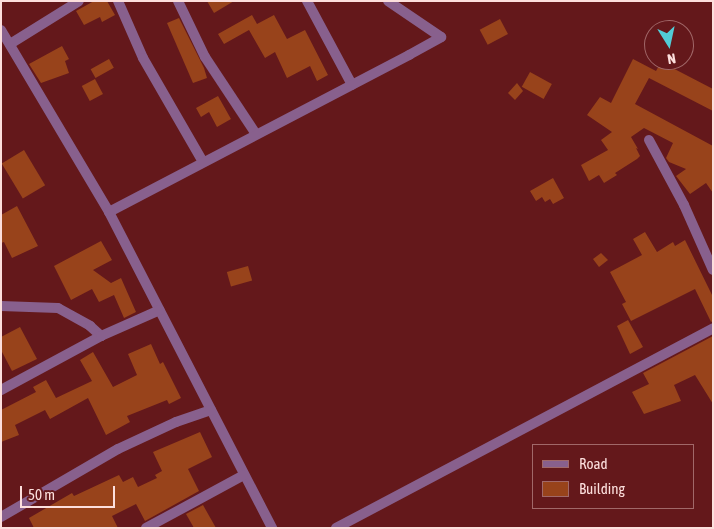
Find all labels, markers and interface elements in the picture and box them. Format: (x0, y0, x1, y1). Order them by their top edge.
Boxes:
north arrow (644, 20, 694, 70)
text: N (666, 50, 677, 67)
legend (532, 444, 694, 509)
text: Road (579, 455, 608, 472)
scale bar (22, 476, 118, 508)
text: Building (579, 480, 625, 497)
text: 50 m (28, 486, 55, 503)

